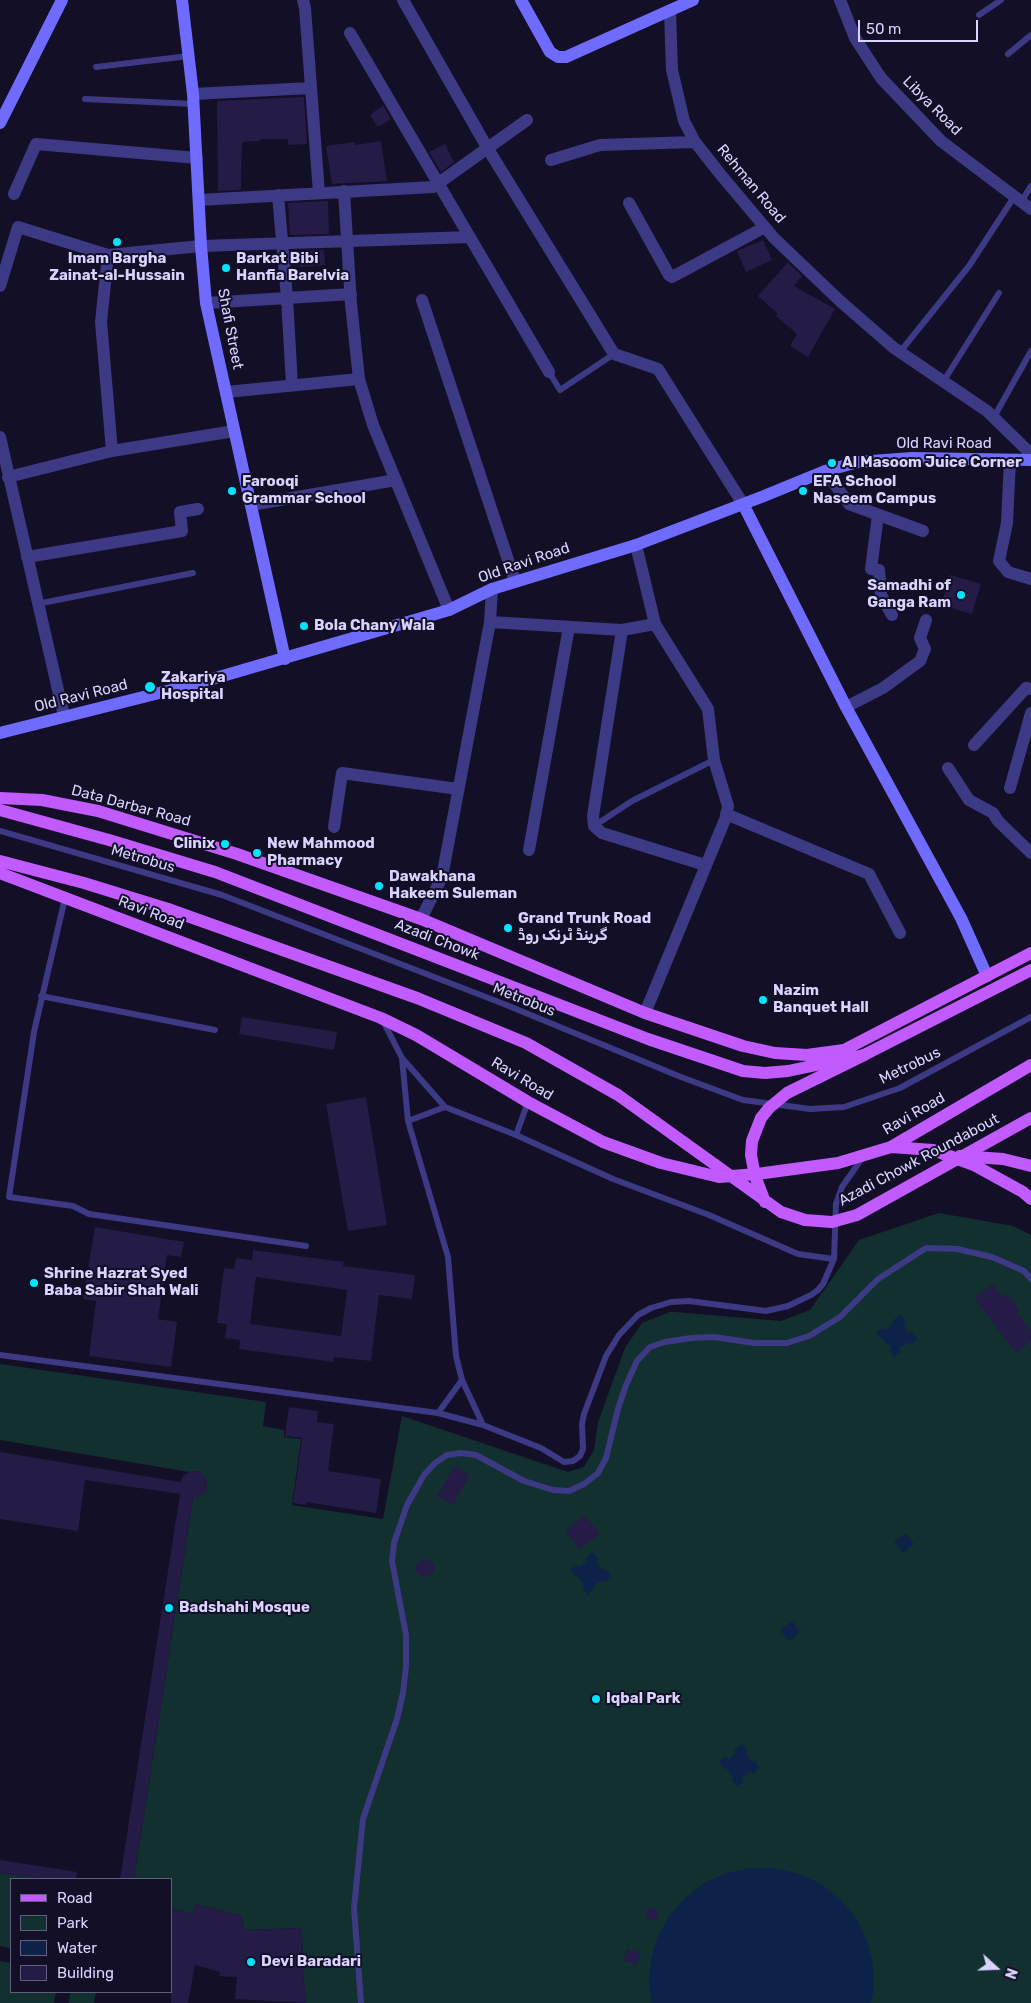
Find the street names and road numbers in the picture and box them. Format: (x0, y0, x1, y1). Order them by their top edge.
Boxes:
street label: Libya Road (899, 73, 965, 139)
street label: Rehman Road (713, 141, 789, 227)
street label: Shafi Street (213, 287, 247, 371)
street label: Old Ravi Road (896, 435, 992, 453)
street label: Old Ravi Road (476, 539, 572, 587)
street label: Old Ravi Road (32, 676, 130, 716)
street label: Data Darbar Road (69, 781, 193, 831)
street label: Metrobus (109, 841, 177, 877)
street label: Ravi Road (116, 892, 186, 934)
street label: Azadi Chowk (392, 916, 482, 964)
street label: Metrobus (490, 979, 558, 1021)
street label: Metrobus (876, 1043, 944, 1089)
street label: Ravi Road (488, 1053, 556, 1105)
street label: Ravi Road (880, 1089, 948, 1139)
street label: Azadi Chowk Roundabout (836, 1110, 1002, 1210)

